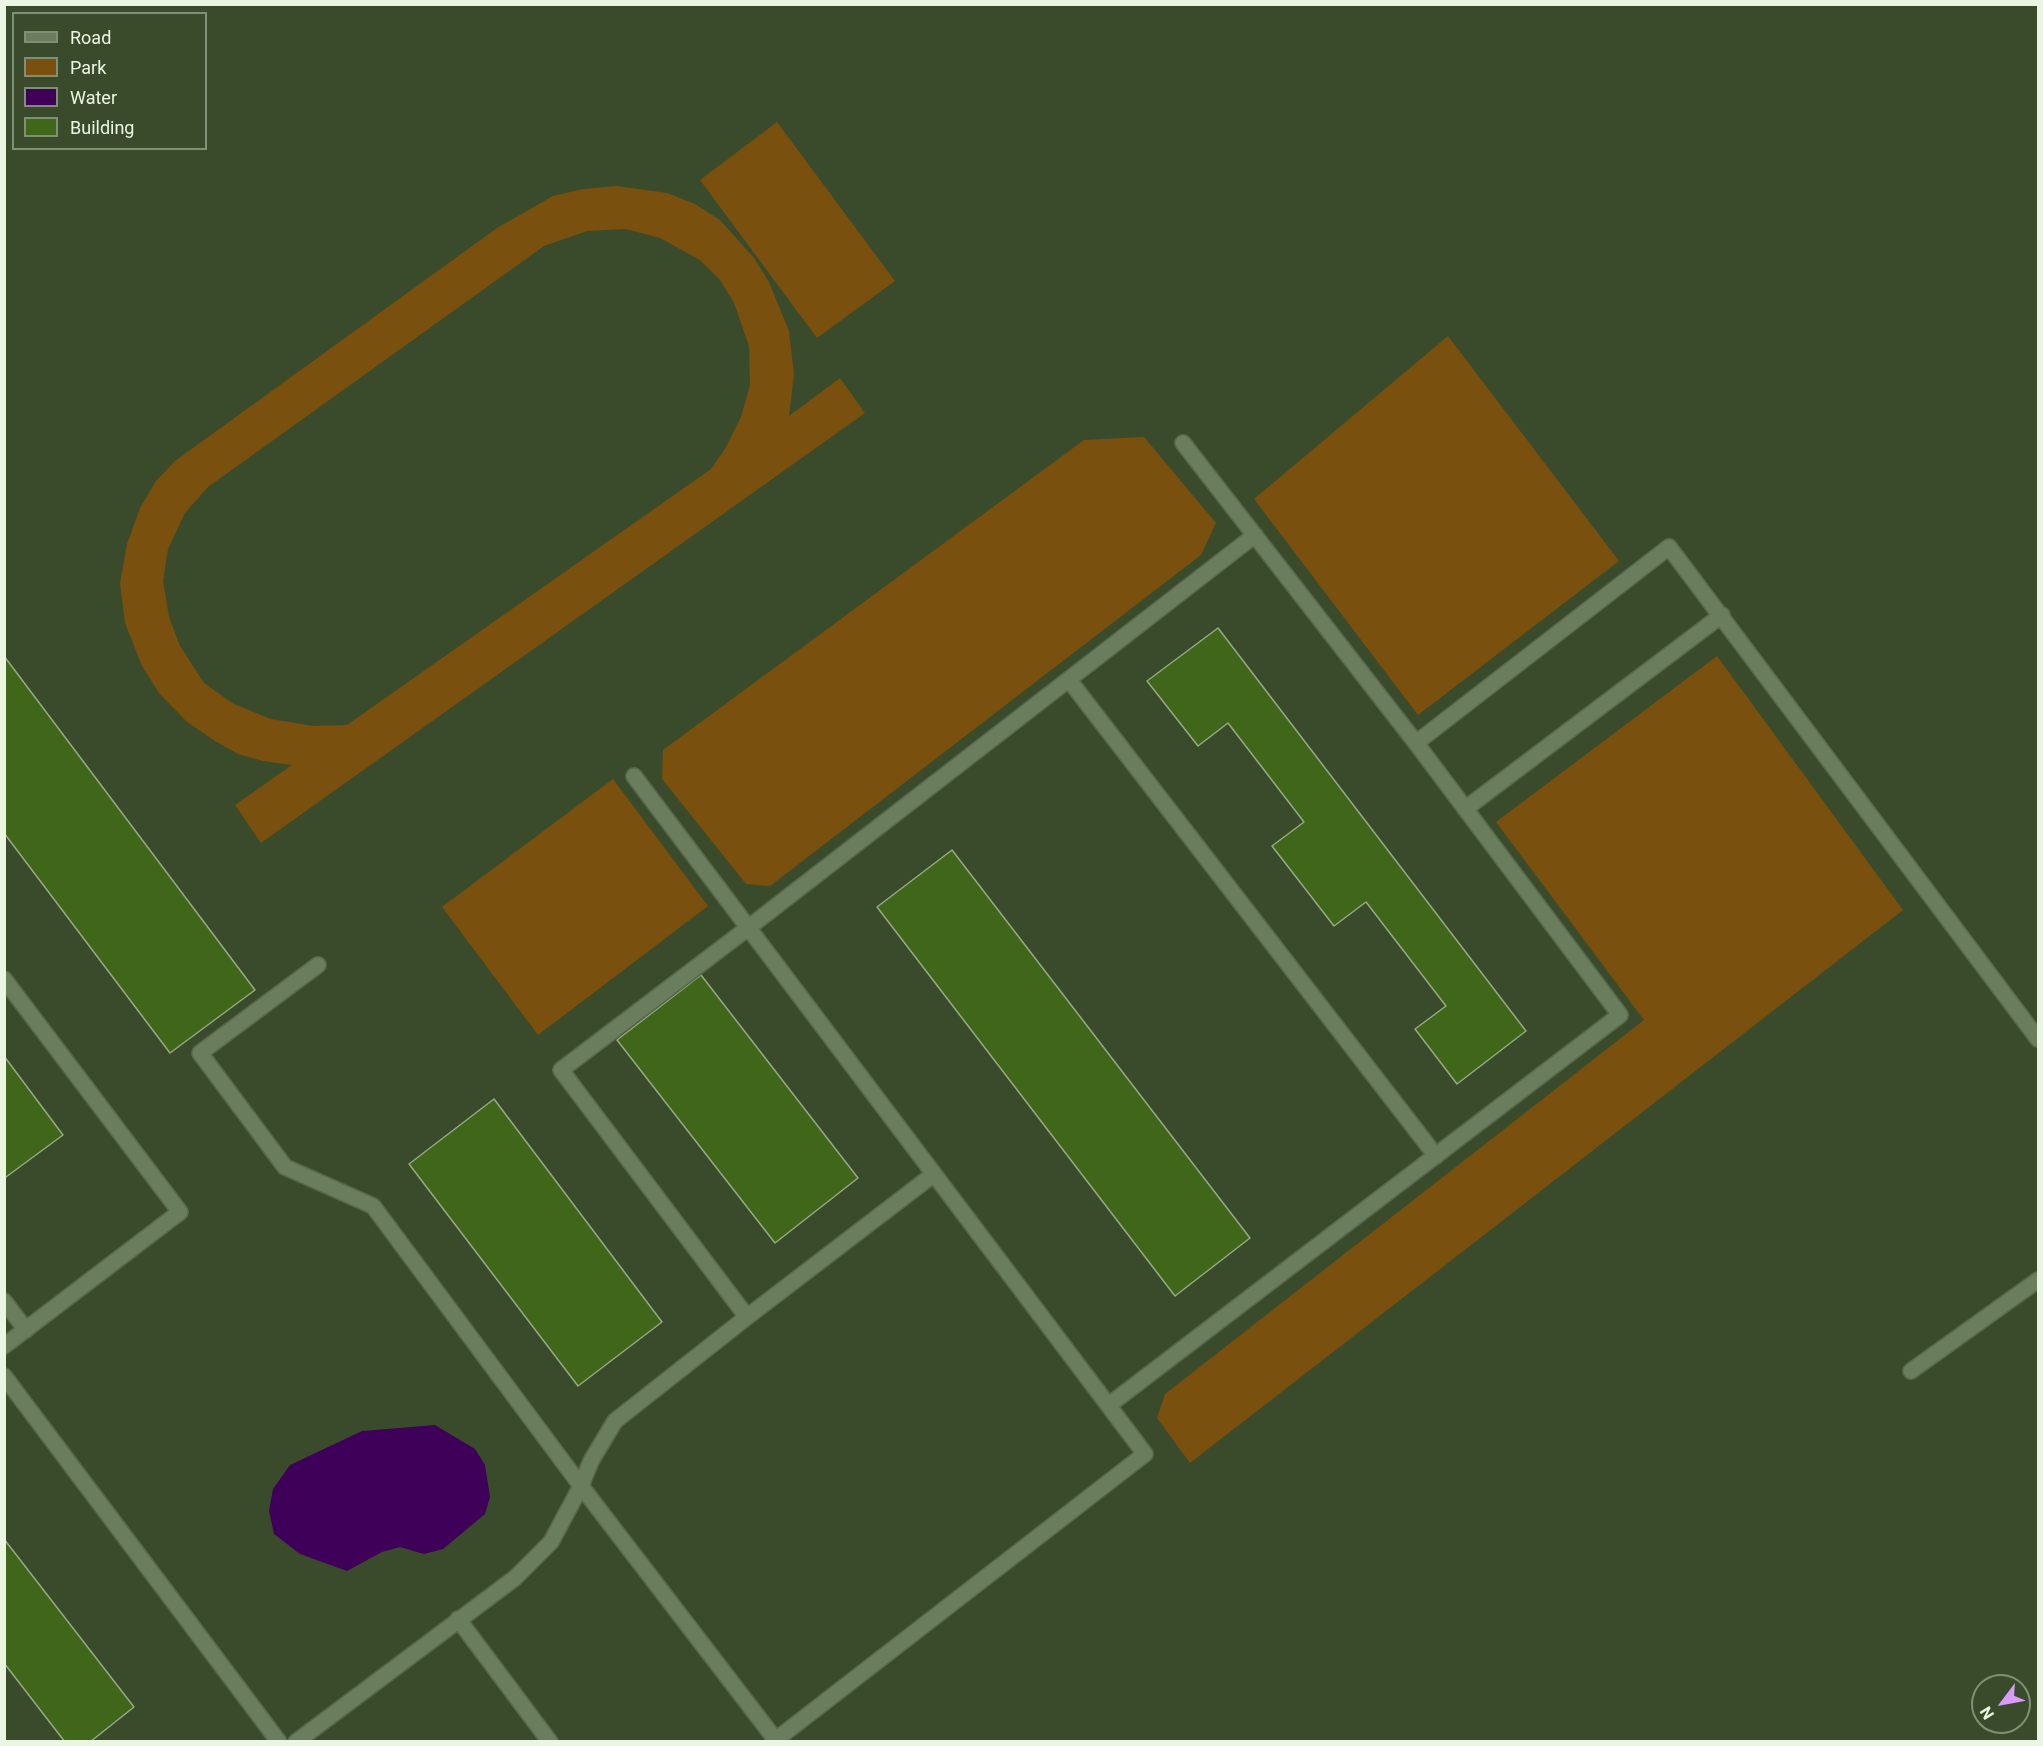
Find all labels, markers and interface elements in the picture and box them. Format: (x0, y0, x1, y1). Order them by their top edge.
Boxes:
legend (12, 12, 207, 150)
text: Road (70, 27, 111, 48)
text: Park (70, 57, 106, 78)
text: Water (70, 87, 117, 108)
text: Building (70, 117, 134, 138)
north arrow (1971, 1674, 2031, 1734)
text: N (1976, 1703, 1998, 1723)

